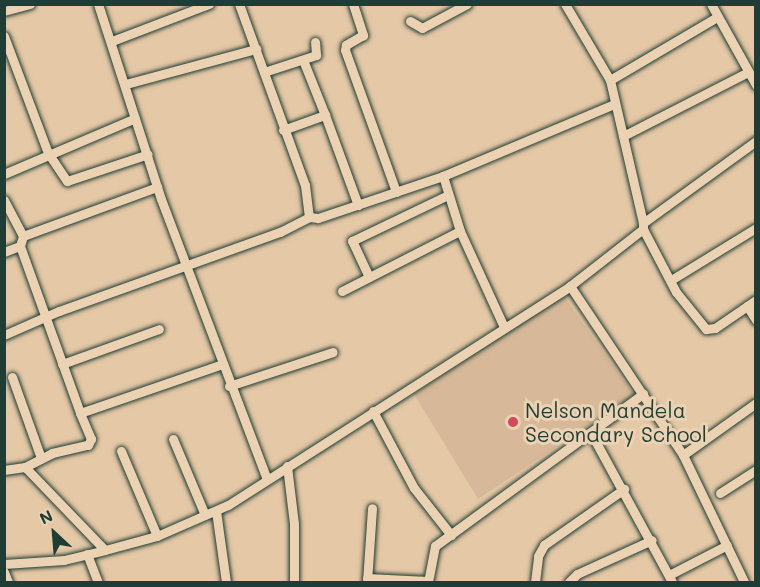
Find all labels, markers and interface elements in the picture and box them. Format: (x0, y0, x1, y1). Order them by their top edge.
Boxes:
place label: Nelson Mandela Secondary School (525, 397, 707, 447)
marker: Nelson Mandela Secondary School (506, 415, 520, 429)
north arrow (24, 503, 84, 563)
text: N (36, 504, 56, 528)

